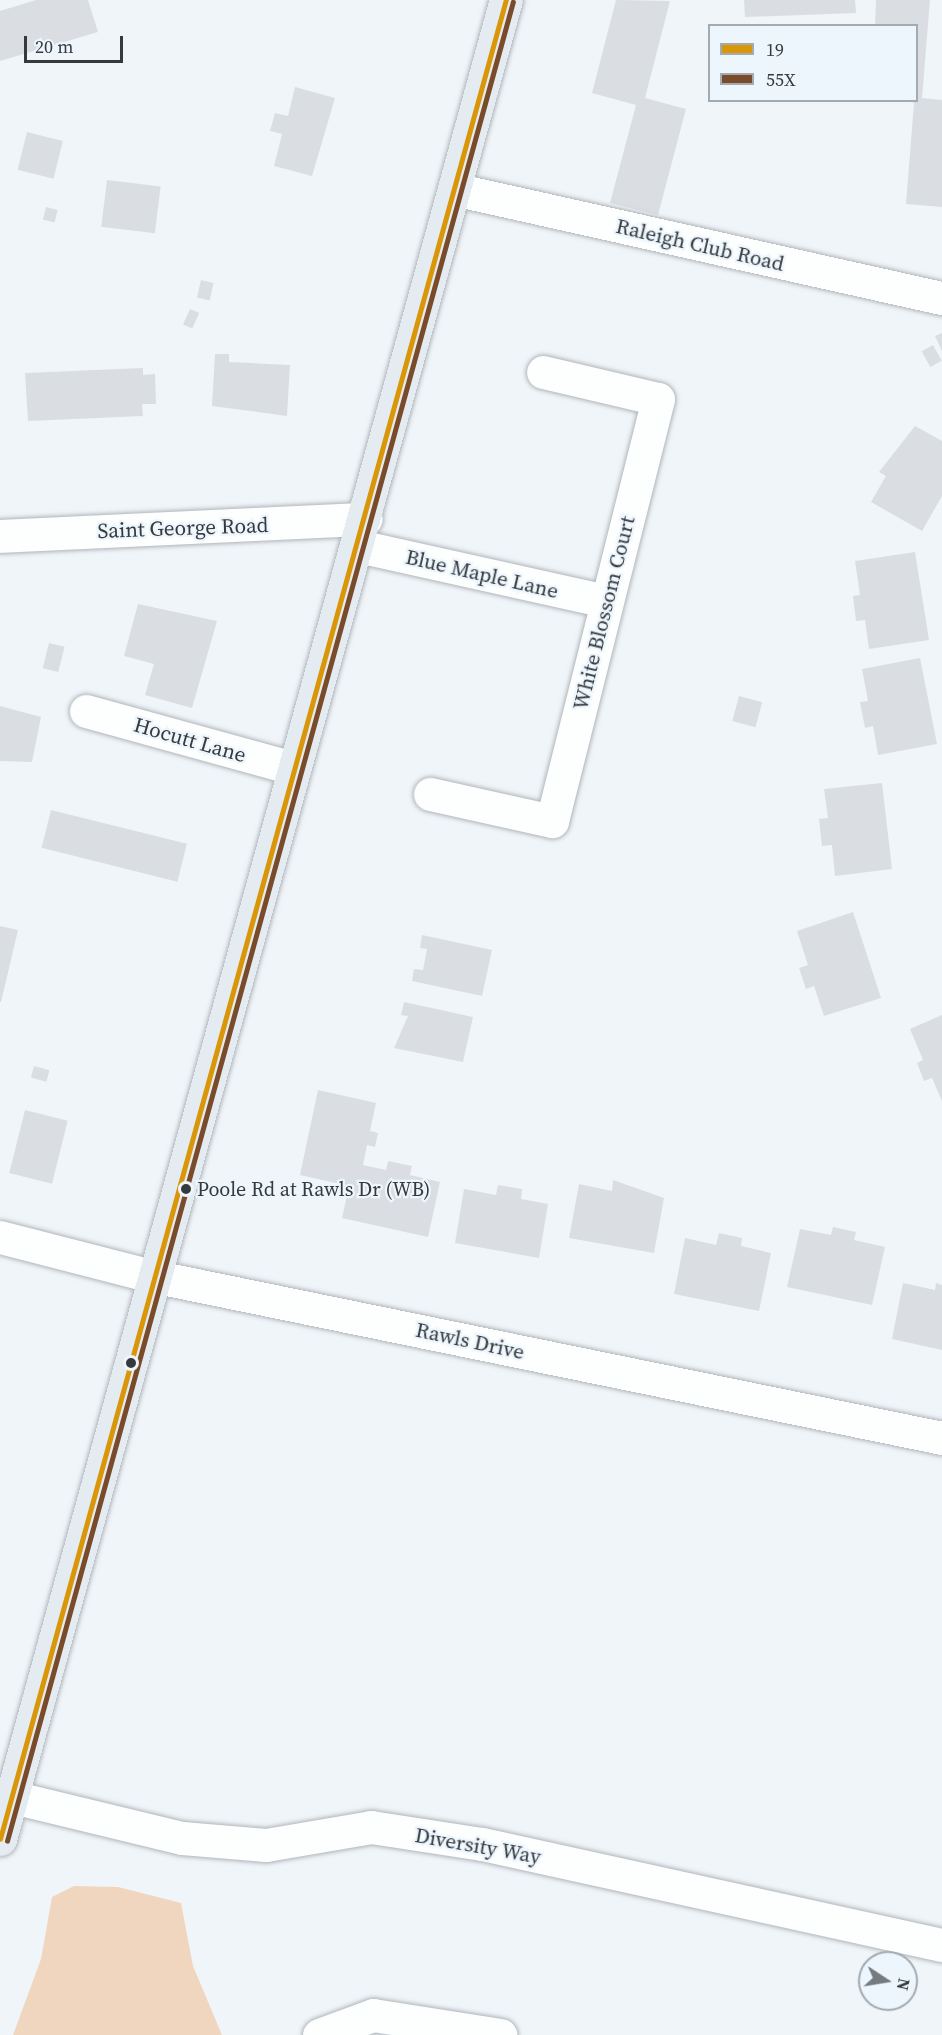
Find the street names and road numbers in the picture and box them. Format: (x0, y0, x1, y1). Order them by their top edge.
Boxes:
street label: Raleigh Club Road (613, 213, 787, 277)
street label: Saint George Road (97, 512, 269, 544)
street label: White Blossom Court (568, 514, 640, 712)
street label: Blue Maple Lane (403, 544, 561, 604)
street label: Hocutt Lane (131, 712, 249, 768)
street label: Rawls Drive (413, 1317, 527, 1365)
street label: Diversity Way (413, 1822, 543, 1870)

